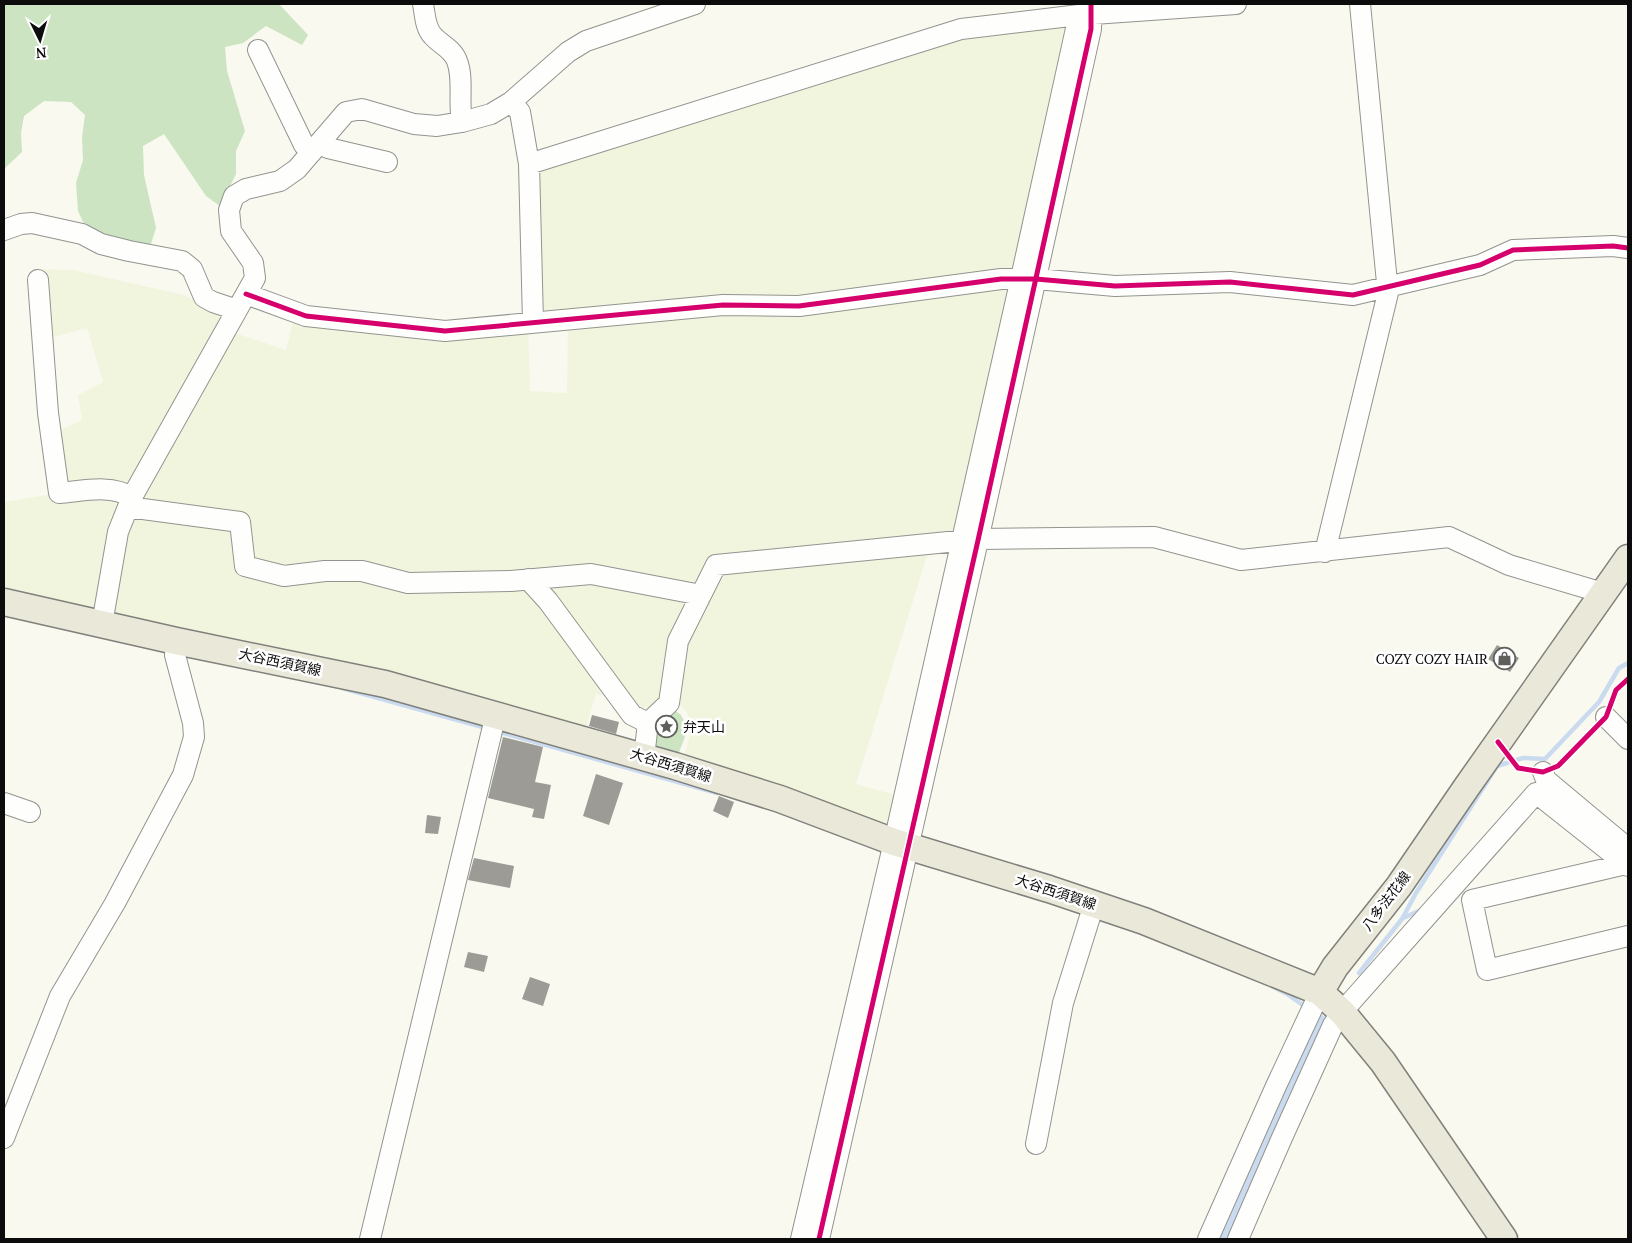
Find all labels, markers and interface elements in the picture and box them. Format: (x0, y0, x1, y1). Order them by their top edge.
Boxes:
north arrow (15, 15, 65, 65)
text: N (35, 44, 47, 63)
street label: 大谷西須賀線 (237, 643, 323, 680)
shop icon: COZY COZY HAIR (1492, 647, 1516, 671)
place label: COZY COZY HAIR (1376, 649, 1488, 668)
place icon: 弁天山 (655, 715, 679, 739)
place label: 弁天山 (683, 717, 725, 736)
street label: 大谷西須賀線 (628, 743, 714, 786)
street label: 八多法花線 (1357, 867, 1414, 934)
street label: 大谷西須賀線 (1013, 870, 1099, 914)

